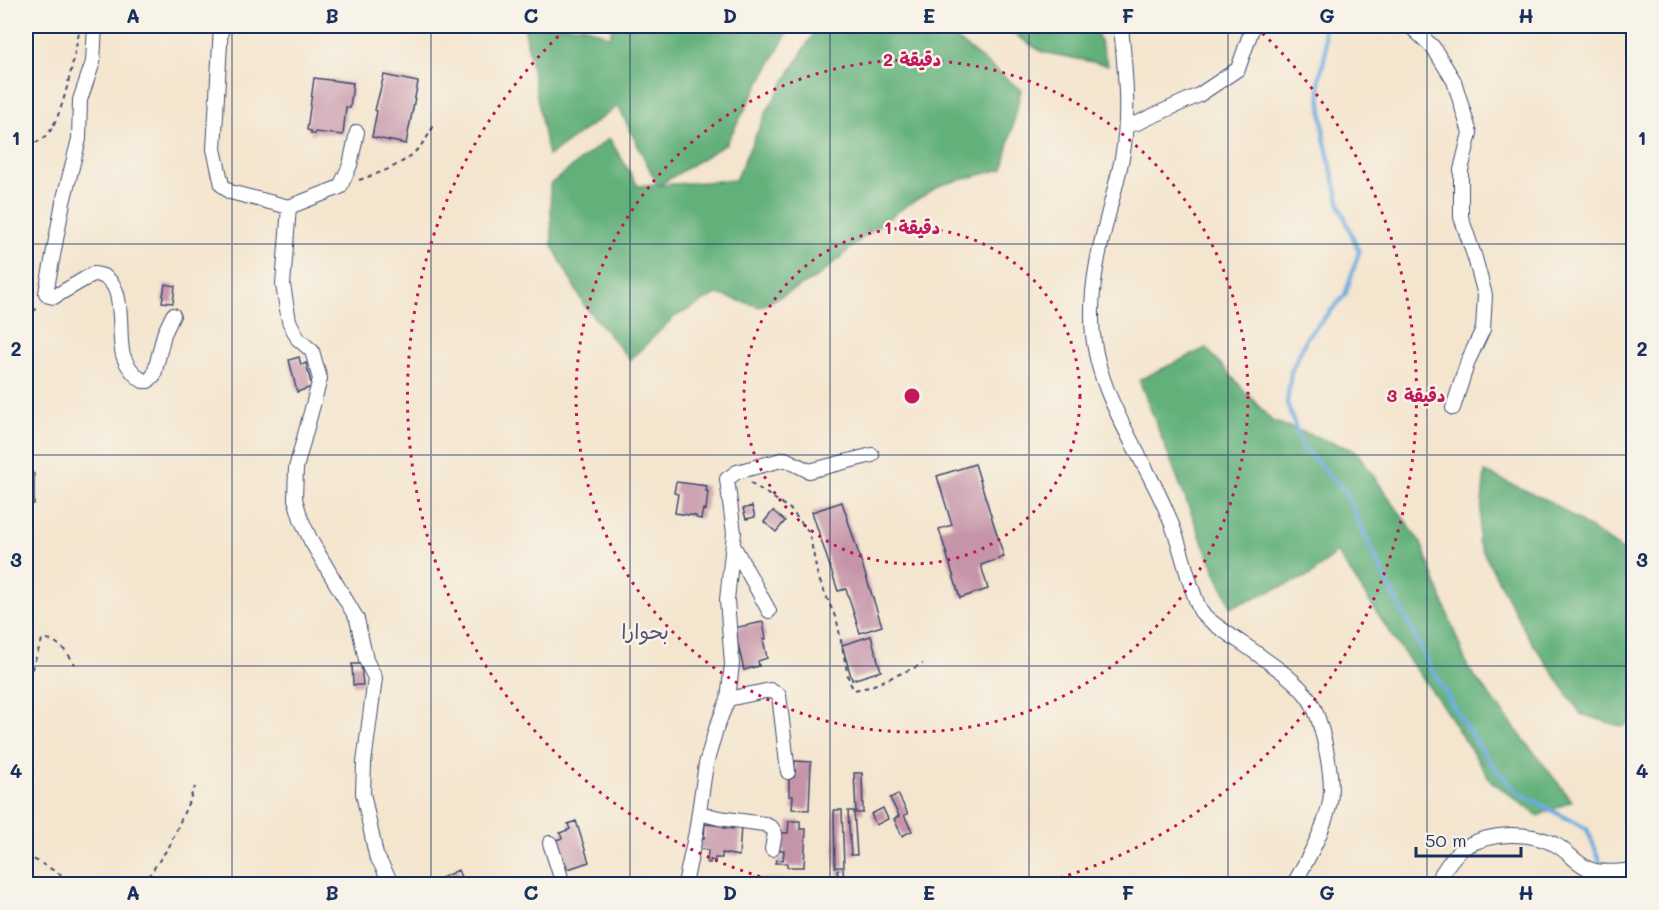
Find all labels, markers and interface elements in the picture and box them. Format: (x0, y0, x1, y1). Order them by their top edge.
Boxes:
text: A (126, 2, 140, 28)
text: B (325, 2, 339, 28)
text: C (524, 2, 539, 28)
text: D (723, 2, 737, 28)
text: E (923, 2, 935, 28)
text: F (1122, 2, 1135, 28)
text: G (1319, 2, 1335, 28)
text: H (1518, 2, 1534, 28)
text: 2 دقيقة (883, 47, 941, 71)
text: 1 (12, 124, 20, 150)
text: 1 (1638, 124, 1646, 150)
text: 1 دقيقة (884, 215, 940, 239)
text: 2 (10, 335, 22, 361)
text: 2 (1636, 335, 1648, 361)
text: 3 دقيقة (1387, 383, 1445, 407)
centre of rings (902, 386, 922, 406)
text: 3 (10, 546, 22, 572)
text: 3 (1636, 546, 1648, 572)
district label: بحوارا (621, 617, 669, 645)
text: 4 (10, 757, 23, 783)
text: 4 (1636, 757, 1649, 783)
scale bar (1416, 820, 1521, 858)
text: 50 m (1425, 828, 1467, 852)
text: A (126, 879, 140, 905)
text: B (325, 879, 339, 905)
text: C (524, 879, 539, 905)
text: D (723, 879, 737, 905)
text: E (923, 879, 935, 905)
text: F (1122, 879, 1135, 905)
text: G (1319, 879, 1335, 905)
text: H (1518, 879, 1534, 905)

